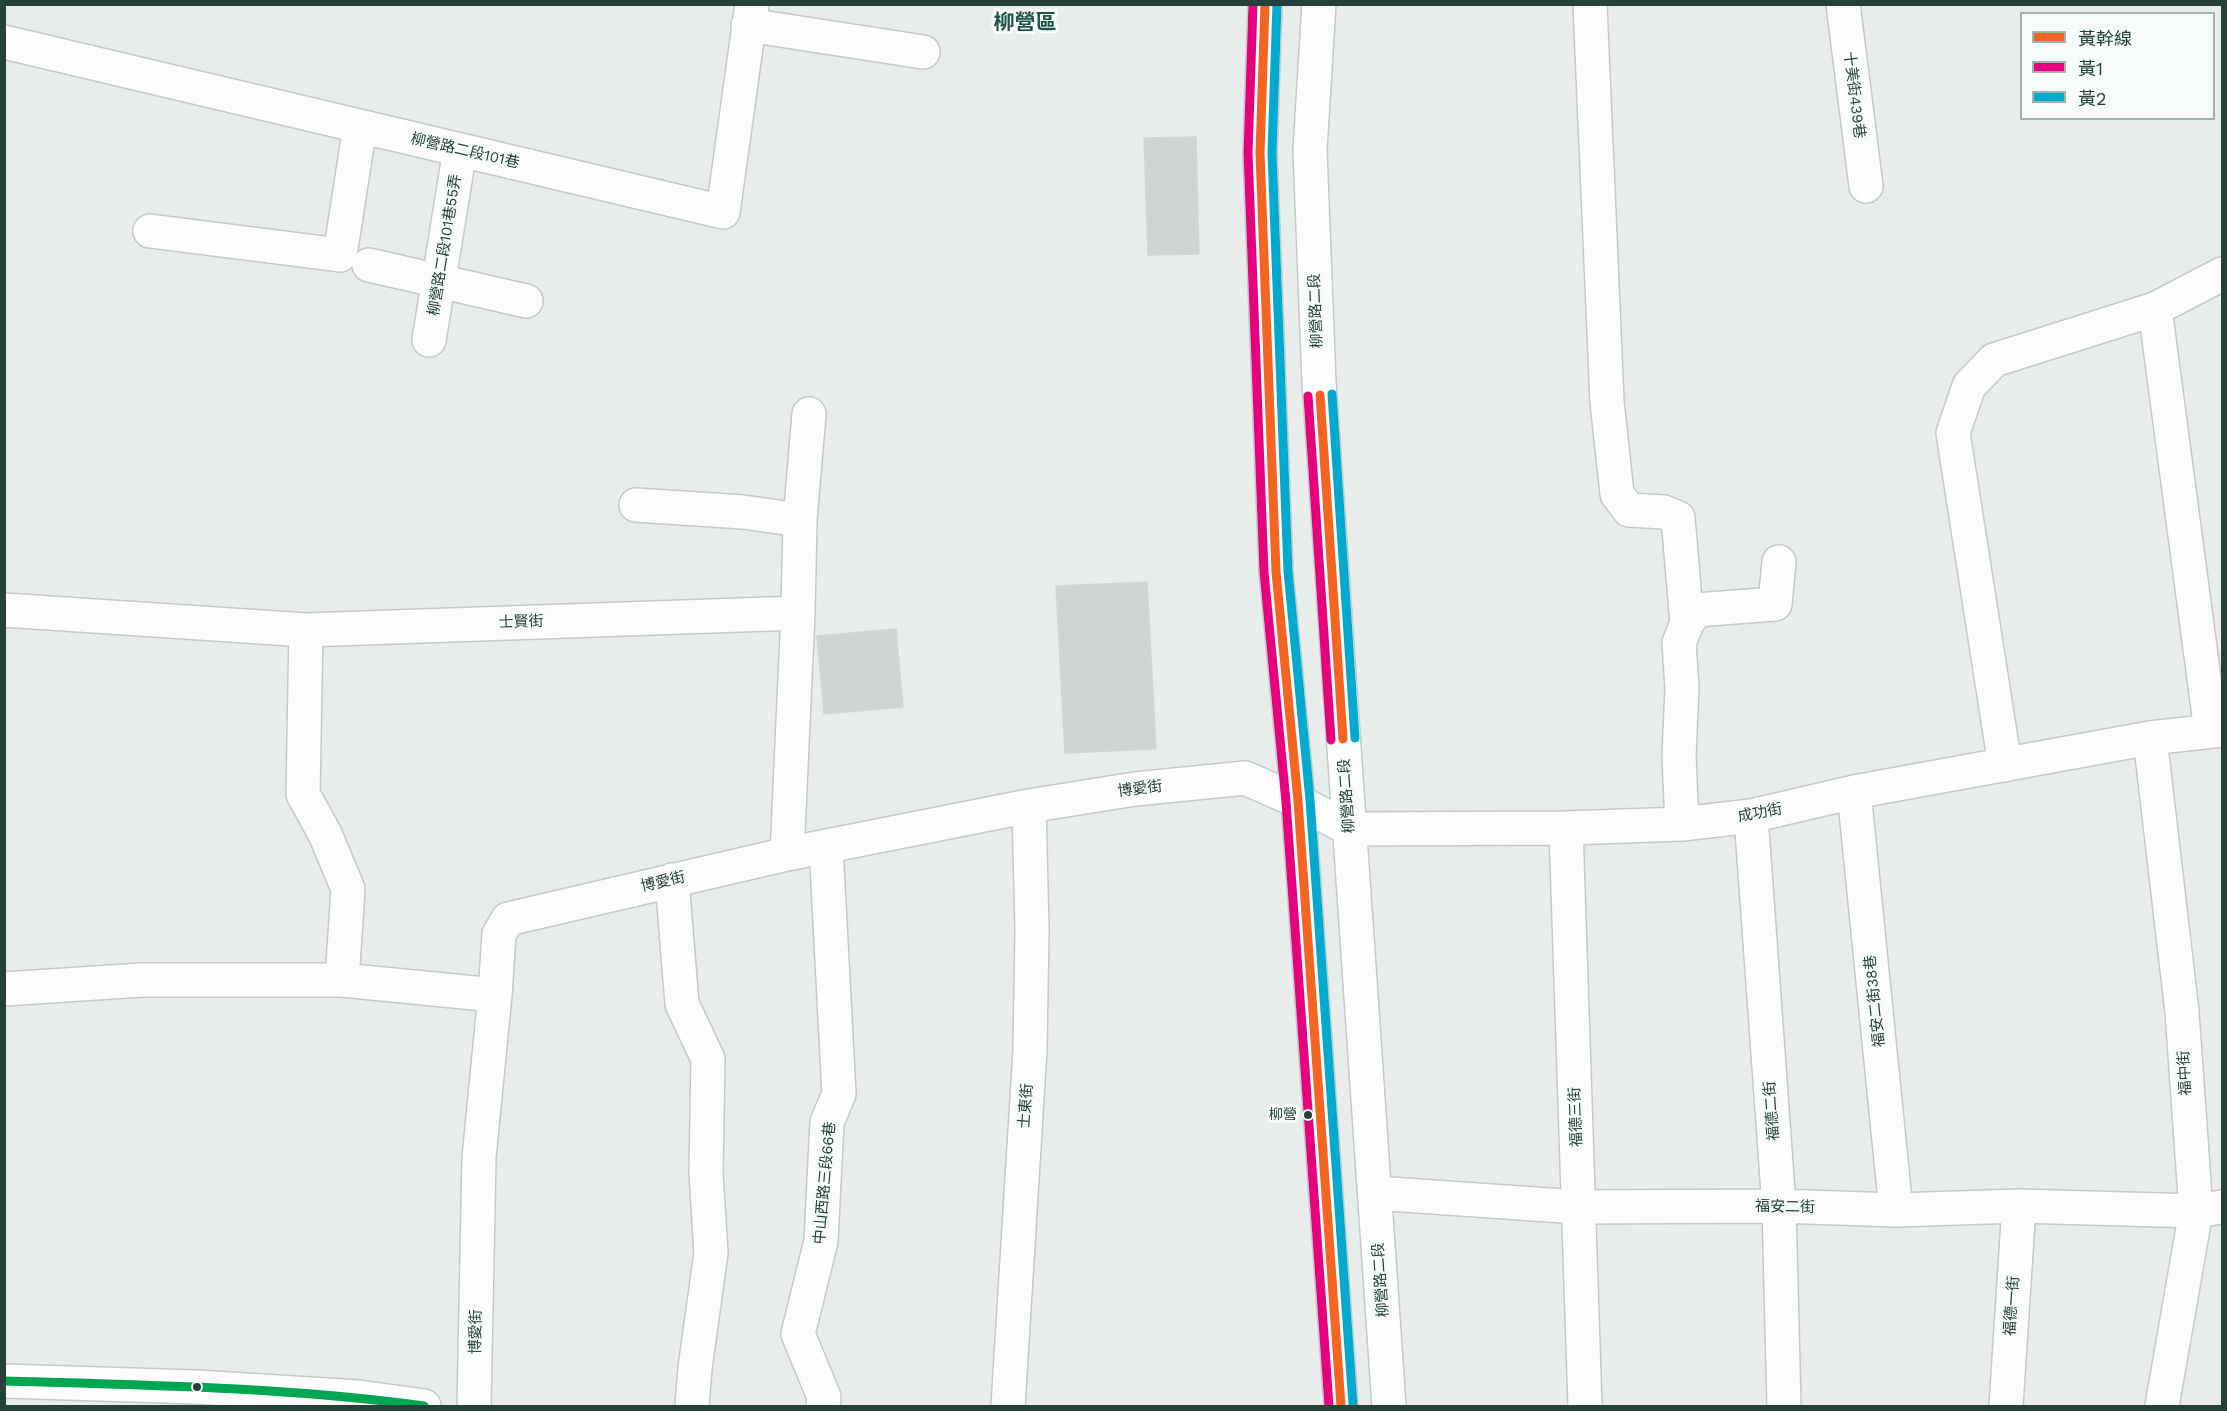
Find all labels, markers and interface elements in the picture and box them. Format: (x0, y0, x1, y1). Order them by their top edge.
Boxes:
district label: 柳營區 (994, 10, 1056, 36)
legend (2020, 12, 2215, 120)
text: 黃幹線 (2078, 28, 2132, 49)
street label: 十美街439巷 (1840, 51, 1868, 139)
text: 黃1 (2078, 58, 2103, 79)
text: 黃2 (2078, 88, 2107, 109)
street label: 柳營路二段101巷 (409, 130, 521, 172)
street label: 柳營路二段101巷55弄 (425, 173, 465, 317)
street label: 柳營路二段 (1306, 273, 1326, 349)
street label: 士賢街 (498, 612, 544, 632)
street label: 柳營路二段 (1335, 758, 1359, 834)
street label: 博愛街 (1117, 777, 1163, 801)
street label: 成功街 (1736, 800, 1784, 826)
street label: 博愛街 (639, 868, 687, 896)
street label: 福安二街38巷 (1861, 954, 1889, 1048)
street label: 福中街 (2175, 1050, 2195, 1096)
street label: 福德二街 (1761, 1080, 1783, 1142)
street label: 士東街 (1015, 1083, 1037, 1129)
street label: 福德三街 (1566, 1087, 1586, 1147)
place label: 柳營 (1269, 1107, 1297, 1123)
marker: 柳營 (1302, 1109, 1314, 1121)
street label: 中山西路三段66巷 (811, 1121, 839, 1245)
street label: 福安二街 (1755, 1197, 1815, 1217)
street label: 柳營路二段 (1369, 1242, 1393, 1318)
street label: 福德一街 (2001, 1275, 2023, 1337)
street label: 博愛街 (467, 1309, 485, 1355)
unlabelled marker (191, 1381, 203, 1393)

